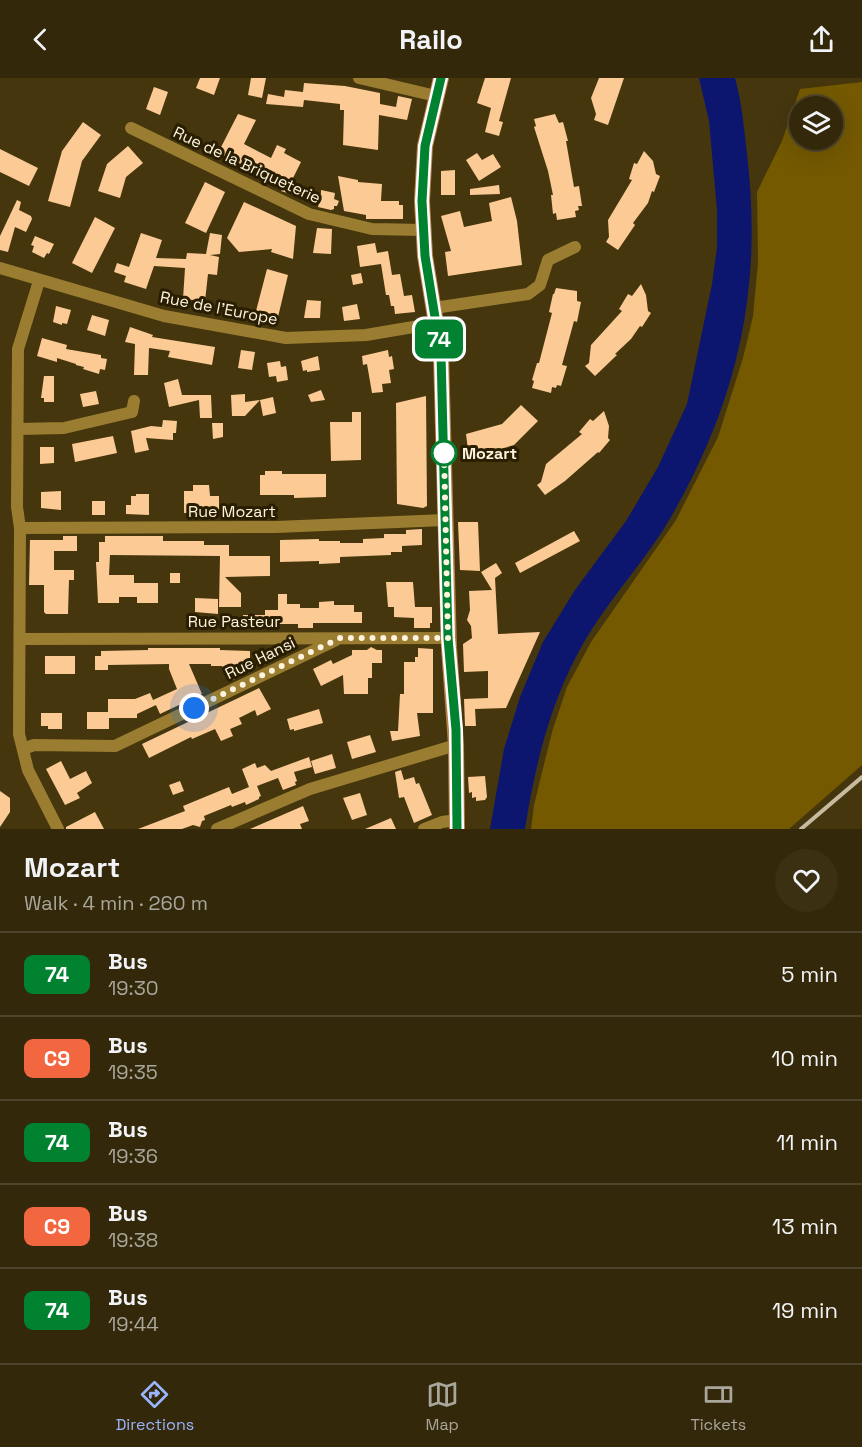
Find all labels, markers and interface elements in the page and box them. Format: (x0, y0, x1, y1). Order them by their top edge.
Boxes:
text: Railo (399, 22, 463, 57)
icon: back (24, 23, 57, 56)
icon: share (805, 23, 838, 56)
map controls (789, 96, 843, 150)
button: layers (789, 96, 843, 150)
street label: Rue de la Briqueterie (170, 122, 324, 208)
street label: Rue de l'Europe (158, 286, 280, 330)
line badge: 74 (412, 320, 466, 358)
text: 74 (427, 326, 451, 353)
marker: Mozart (431, 440, 457, 466)
place label: Mozart (462, 443, 517, 464)
street label: Rue Mozart (188, 501, 276, 522)
street label: Rue Pasteur (188, 611, 280, 632)
street label: Rue Hansi (222, 632, 298, 684)
your location (179, 693, 209, 723)
text: Mozart (24, 849, 120, 885)
button: heart (775, 849, 838, 912)
text: Walk · 4 min · 260 m (24, 890, 208, 916)
text: Bus (108, 947, 148, 975)
text: 5 min (781, 960, 838, 988)
text: 74 (45, 961, 69, 988)
text: 19:30 (108, 975, 159, 1001)
text: Bus (108, 1031, 148, 1059)
text: 10 min (771, 1044, 838, 1072)
text: C9 (44, 1045, 70, 1072)
text: 19:35 (108, 1059, 158, 1085)
text: Bus (108, 1115, 148, 1143)
text: 11 min (776, 1128, 838, 1156)
text: 74 (45, 1129, 69, 1156)
text: 19:36 (108, 1143, 158, 1169)
text: Bus (108, 1199, 148, 1227)
text: 13 min (772, 1212, 838, 1240)
text: C9 (44, 1213, 70, 1240)
text: 19:38 (108, 1227, 158, 1253)
text: Bus (108, 1283, 148, 1311)
text: 19 min (772, 1296, 838, 1324)
text: 74 (45, 1297, 69, 1324)
text: 19:44 (108, 1311, 159, 1337)
tab: Directions (116, 1378, 194, 1435)
tab: Map (426, 1378, 459, 1435)
tab: Tickets (690, 1378, 746, 1435)

